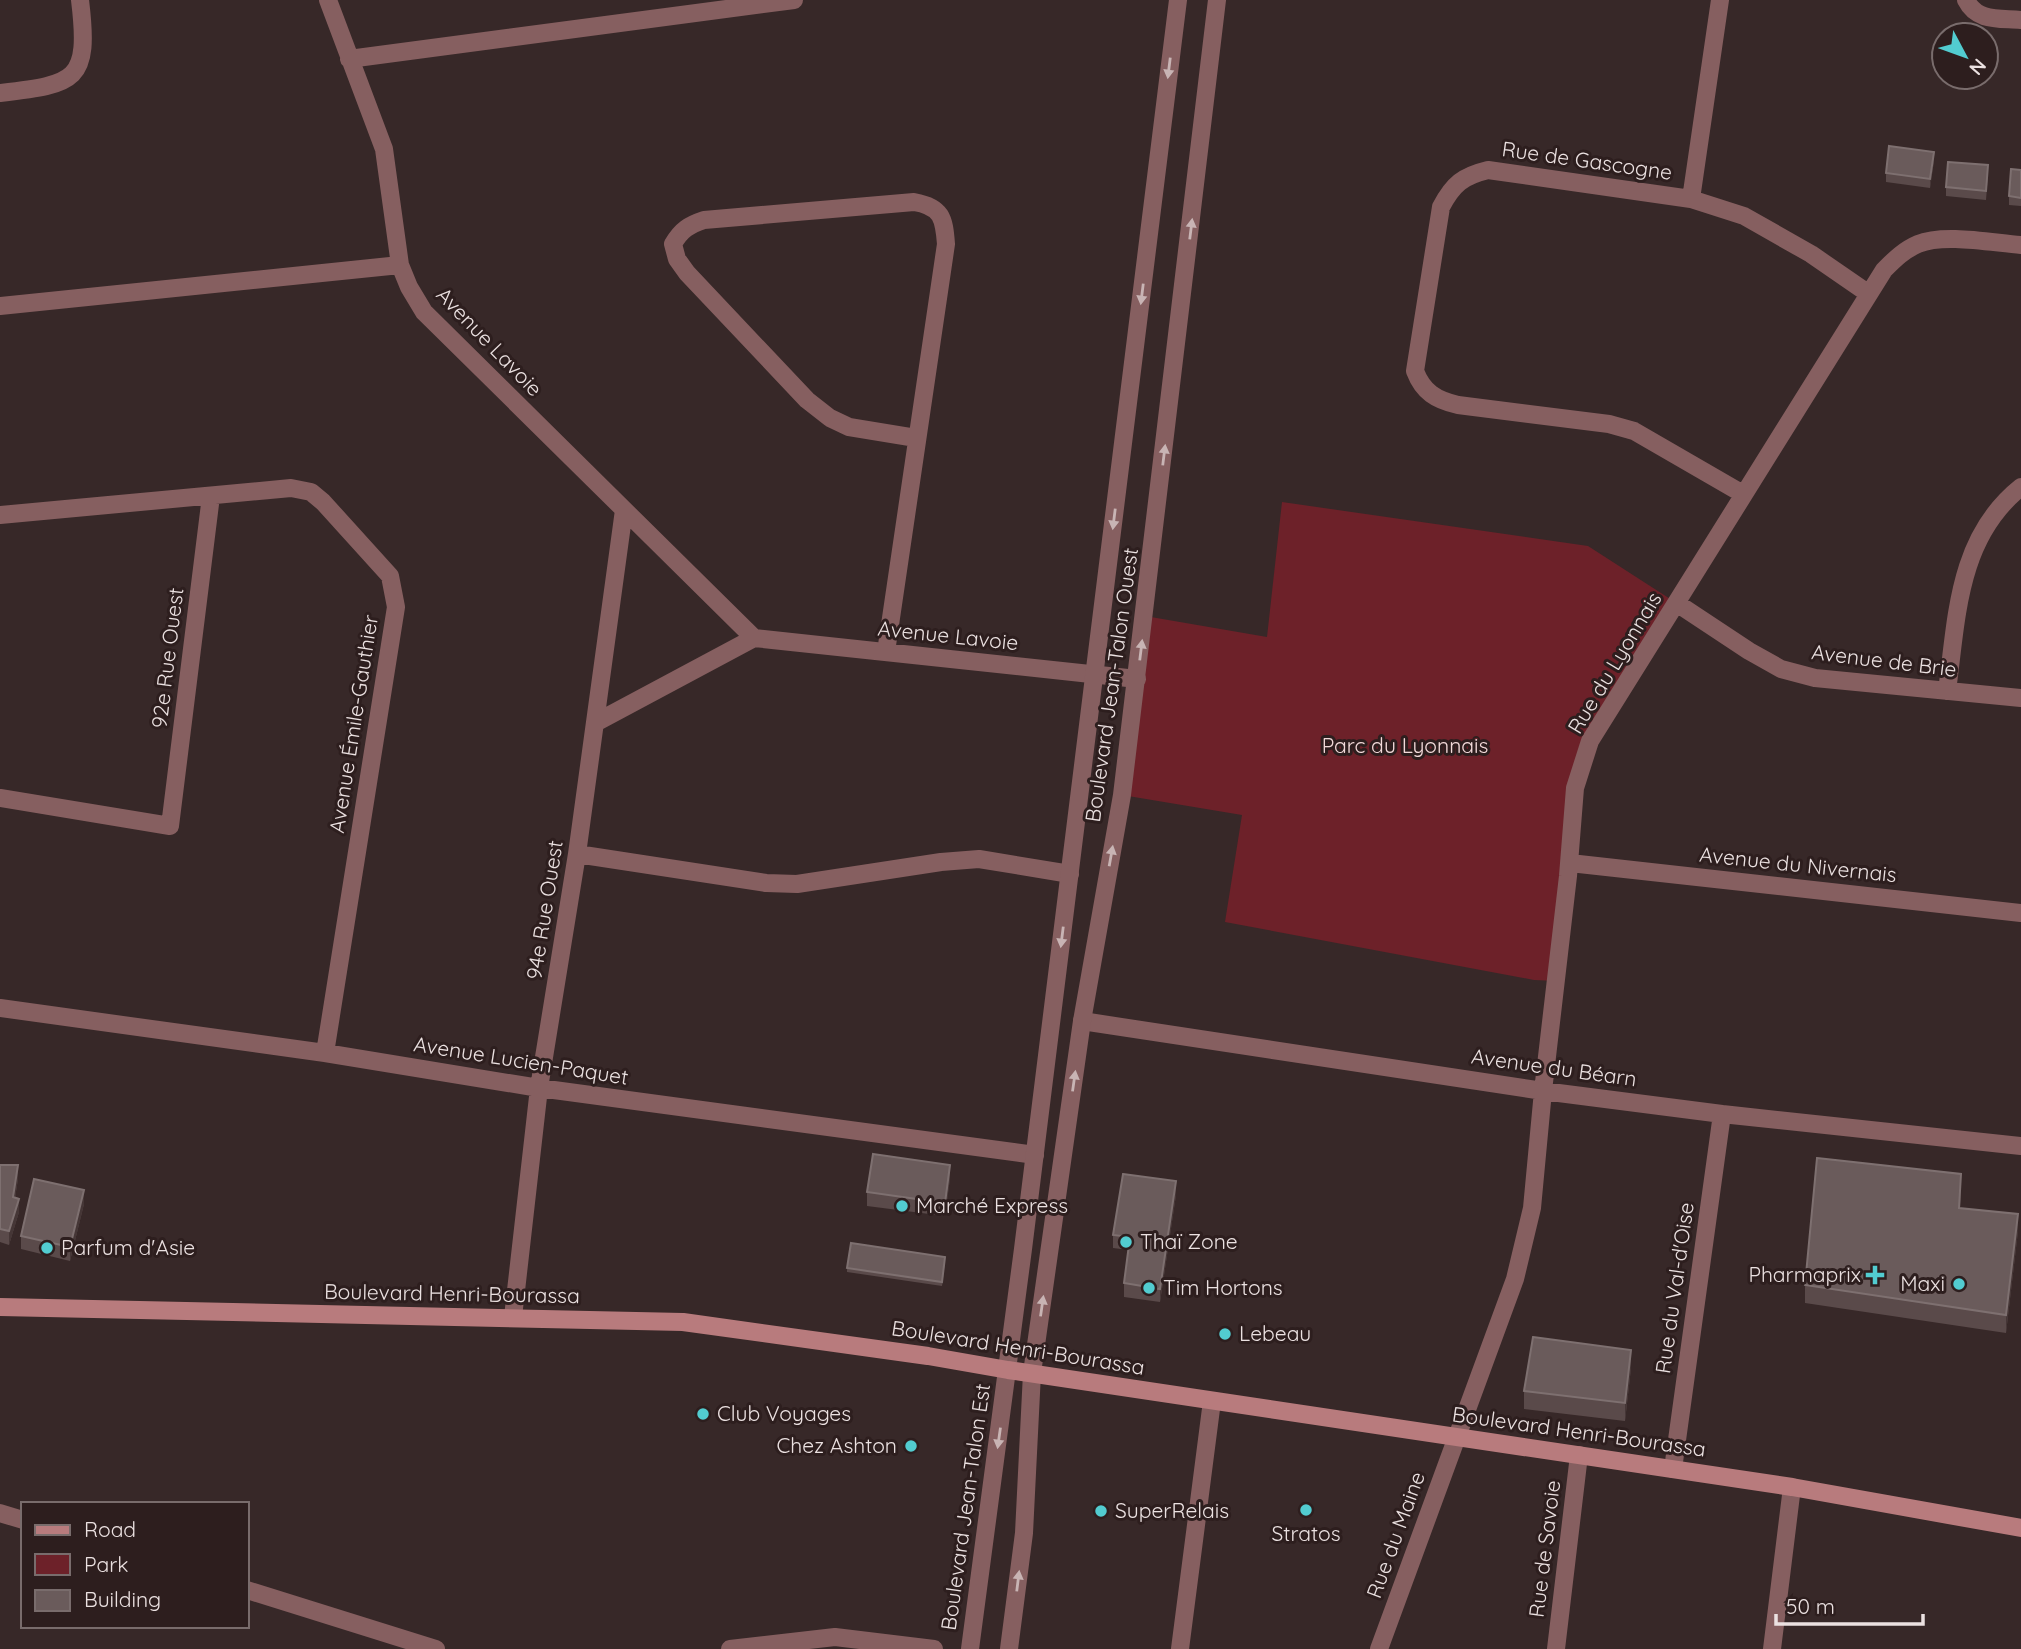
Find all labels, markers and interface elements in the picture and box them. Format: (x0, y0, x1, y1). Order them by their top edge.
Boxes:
north arrow (1930, 21, 2000, 91)
text: N (1964, 54, 1991, 80)
one-way arrow (1164, 57, 1175, 79)
street label: Rue de Gascogne (1500, 135, 1674, 185)
one-way arrow (1185, 218, 1196, 240)
street label: Avenue Lavoie (431, 281, 548, 401)
one-way arrow (1136, 283, 1147, 305)
one-way arrow (1159, 444, 1170, 466)
one-way arrow (1108, 508, 1119, 530)
street label: Boulevard Jean-Talon Ouest (1079, 546, 1143, 824)
street label: 92e Rue Ouest (145, 586, 189, 730)
street label: Rue du Lyonnais (1562, 587, 1667, 738)
street label: Avenue Émile-Gauthier (323, 613, 383, 835)
street label: Avenue Lavoie (877, 615, 1020, 655)
street label: Avenue de Brie (1810, 638, 1958, 682)
one-way arrow (1135, 639, 1146, 661)
park label: Parc du Lyonnais (1322, 732, 1488, 758)
street label: 94e Rue Ouest (520, 838, 568, 981)
street label: Avenue du Nivernais (1698, 841, 1898, 887)
one-way arrow (1106, 845, 1117, 867)
one-way arrow (1057, 926, 1068, 948)
street label: Avenue Lucien-Paquet (412, 1030, 630, 1090)
street label: Avenue du Béarn (1470, 1043, 1639, 1091)
one-way arrow (1068, 1069, 1079, 1091)
place label: Marché Express (916, 1192, 1068, 1218)
marker: Marché Express (894, 1198, 910, 1214)
street label: Rue du Val-d'Oise (1649, 1201, 1699, 1375)
place label: Thaï Zone (1140, 1228, 1238, 1254)
place label: Parfum d'Asie (61, 1234, 195, 1260)
marker: Thaï Zone (1118, 1234, 1134, 1250)
marker: Parfum d'Asie (39, 1240, 55, 1256)
place label: Pharmaprix (1748, 1261, 1861, 1287)
marker: Pharmaprix (1867, 1267, 1883, 1283)
place label: Maxi (1900, 1270, 1945, 1296)
place label: Tim Hortons (1163, 1274, 1283, 1300)
marker: Maxi (1951, 1276, 1967, 1292)
street label: Boulevard Henri-Bourassa (324, 1278, 580, 1308)
marker: Tim Hortons (1141, 1280, 1157, 1296)
one-way arrow (1037, 1295, 1048, 1317)
street label: Boulevard Henri-Bourassa (890, 1314, 1147, 1380)
place label: Lebeau (1239, 1320, 1311, 1346)
marker: Lebeau (1217, 1326, 1233, 1342)
street label: Boulevard Jean-Talon Est (935, 1382, 995, 1632)
place label: Club Voyages (717, 1400, 851, 1426)
street label: Boulevard Henri-Bourassa (1451, 1400, 1708, 1462)
marker: Club Voyages (695, 1406, 711, 1422)
one-way arrow (993, 1427, 1004, 1449)
place label: Chez Ashton (777, 1432, 897, 1458)
marker: Chez Ashton (903, 1438, 919, 1454)
street label: Rue du Maine (1360, 1468, 1430, 1601)
street label: Rue de Savoie (1523, 1479, 1565, 1619)
place label: SuperRelais (1115, 1497, 1229, 1523)
legend (21, 1502, 248, 1628)
marker: Stratos (1298, 1502, 1314, 1518)
marker: SuperRelais (1093, 1503, 1109, 1519)
text: Road (84, 1516, 136, 1542)
place label: Stratos (1271, 1520, 1341, 1546)
text: Park (84, 1551, 128, 1577)
one-way arrow (1012, 1570, 1023, 1592)
scale bar (1776, 1582, 1923, 1626)
text: Building (84, 1586, 161, 1612)
text: 50 m (1786, 1593, 1835, 1619)

